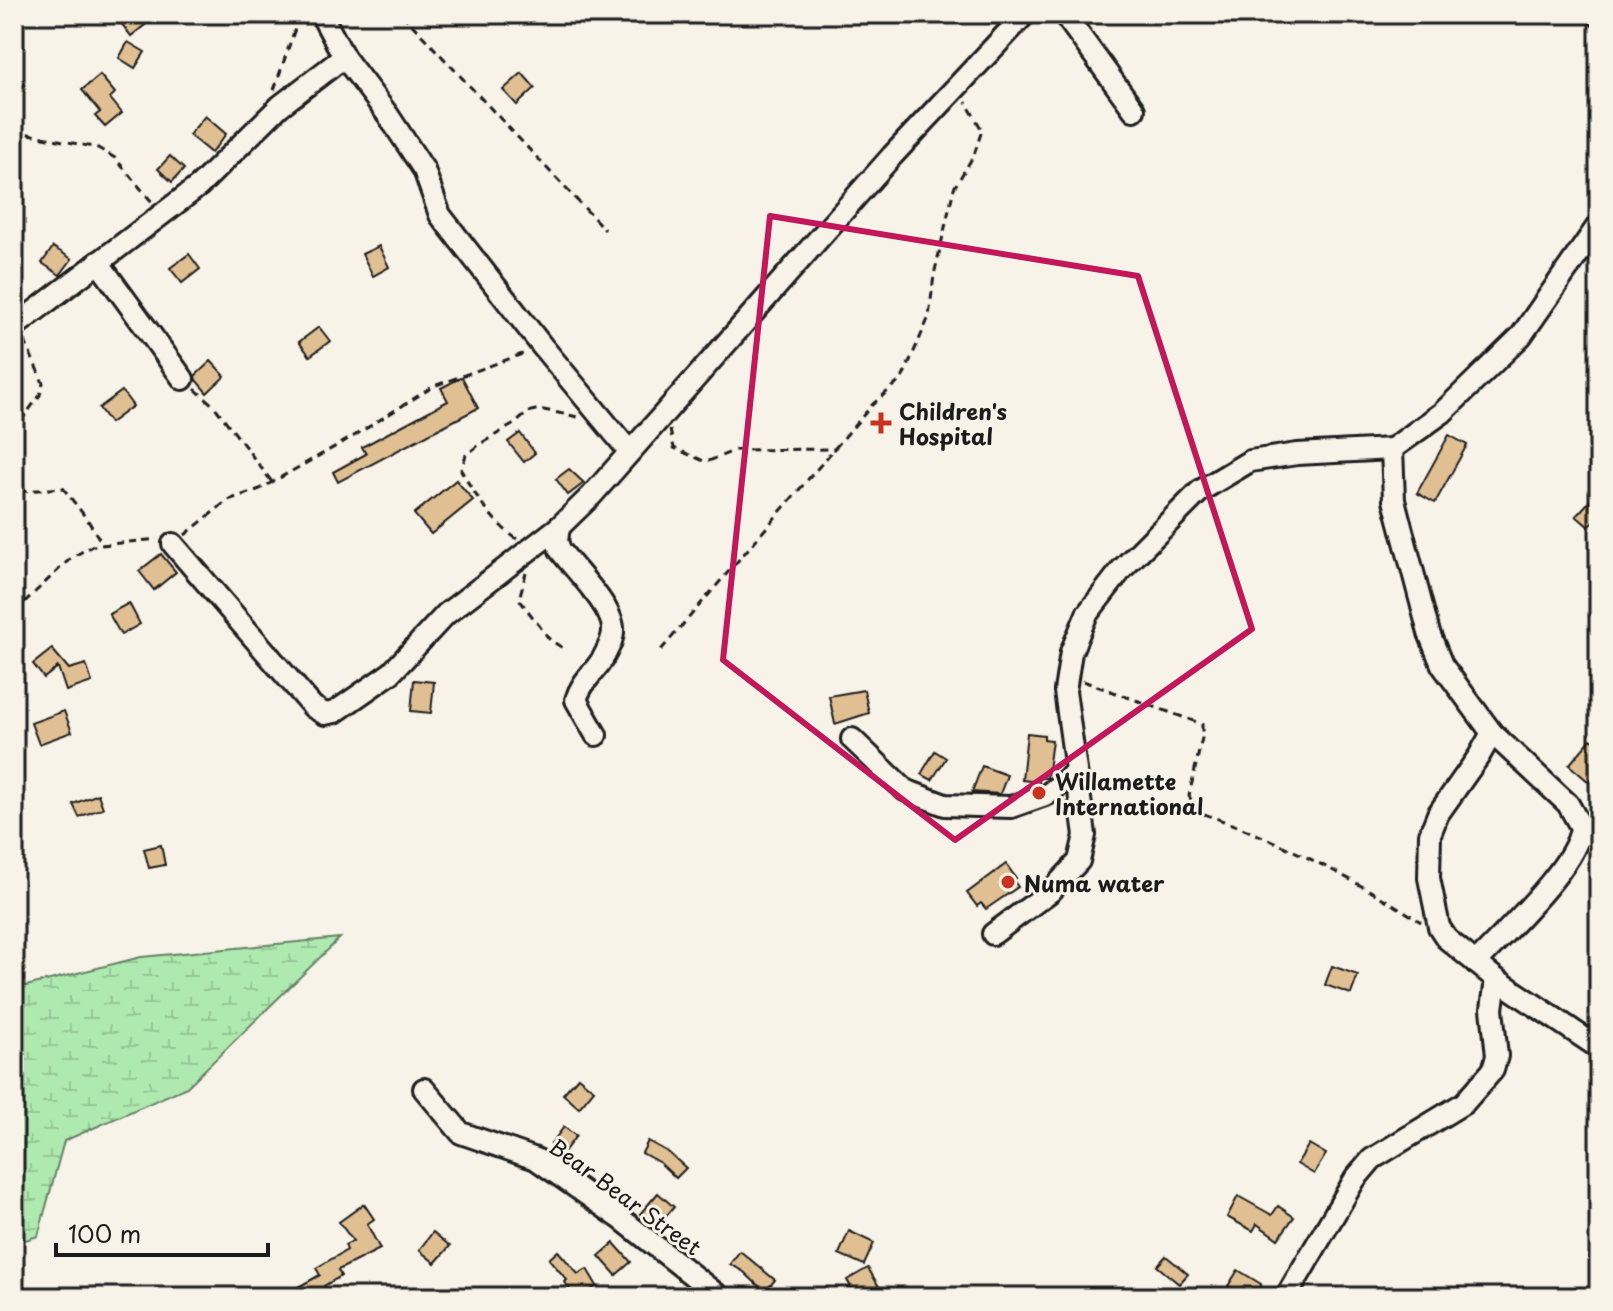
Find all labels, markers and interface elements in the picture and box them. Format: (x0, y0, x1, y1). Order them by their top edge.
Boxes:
place label: Children's Hospital (899, 394, 1007, 452)
marker: Children's Hospital (870, 412, 892, 434)
place label: Willamette International (1055, 764, 1203, 822)
marker: Willamette International (1030, 784, 1048, 802)
place label: Numa water (1024, 866, 1165, 899)
marker: Numa water (999, 873, 1017, 891)
street label: Bear Bear Street (543, 1129, 709, 1263)
scale bar (56, 1207, 268, 1257)
text: 100 m (68, 1215, 141, 1251)

